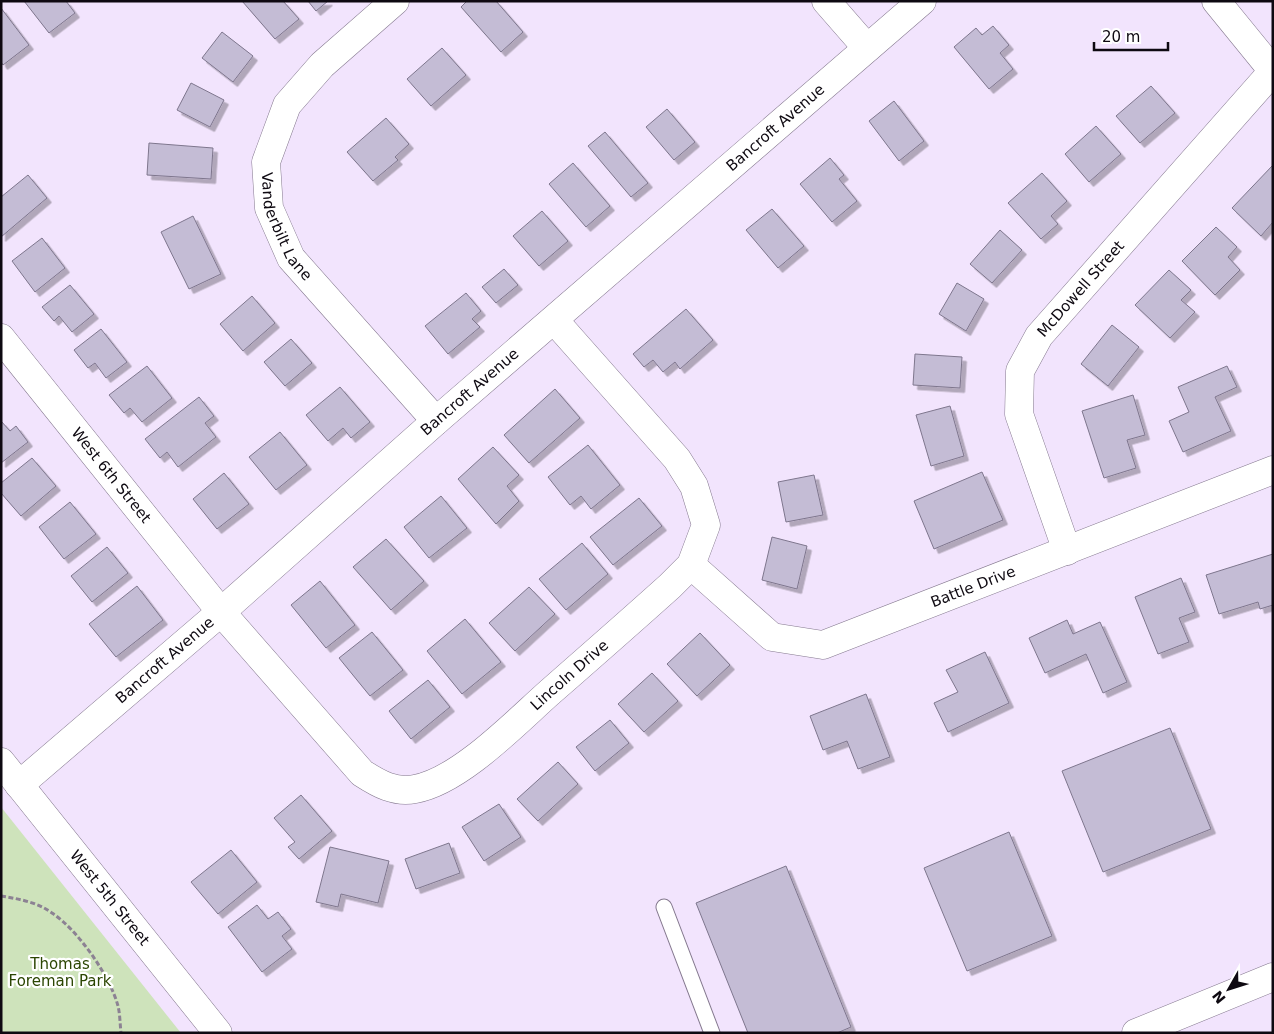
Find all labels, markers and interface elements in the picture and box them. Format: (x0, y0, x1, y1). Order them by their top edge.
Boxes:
scale bar (1094, 20, 1168, 52)
text: 20 m (1102, 28, 1140, 46)
street label: Bancroft Avenue (723, 80, 828, 175)
street label: Vanderbilt Lane (258, 172, 316, 284)
street label: McDowell Street (1034, 237, 1128, 341)
street label: Bancroft Avenue (417, 345, 522, 439)
street label: West 6th Street (68, 424, 155, 527)
street label: Battle Drive (928, 562, 1018, 611)
street label: Bancroft Avenue (112, 613, 218, 707)
street label: Lincoln Drive (527, 636, 612, 714)
street label: West 5th Street (66, 847, 153, 949)
park label: Thomas Foreman Park (9, 955, 112, 990)
north arrow (1204, 964, 1254, 1014)
text: N (1209, 988, 1229, 1007)

